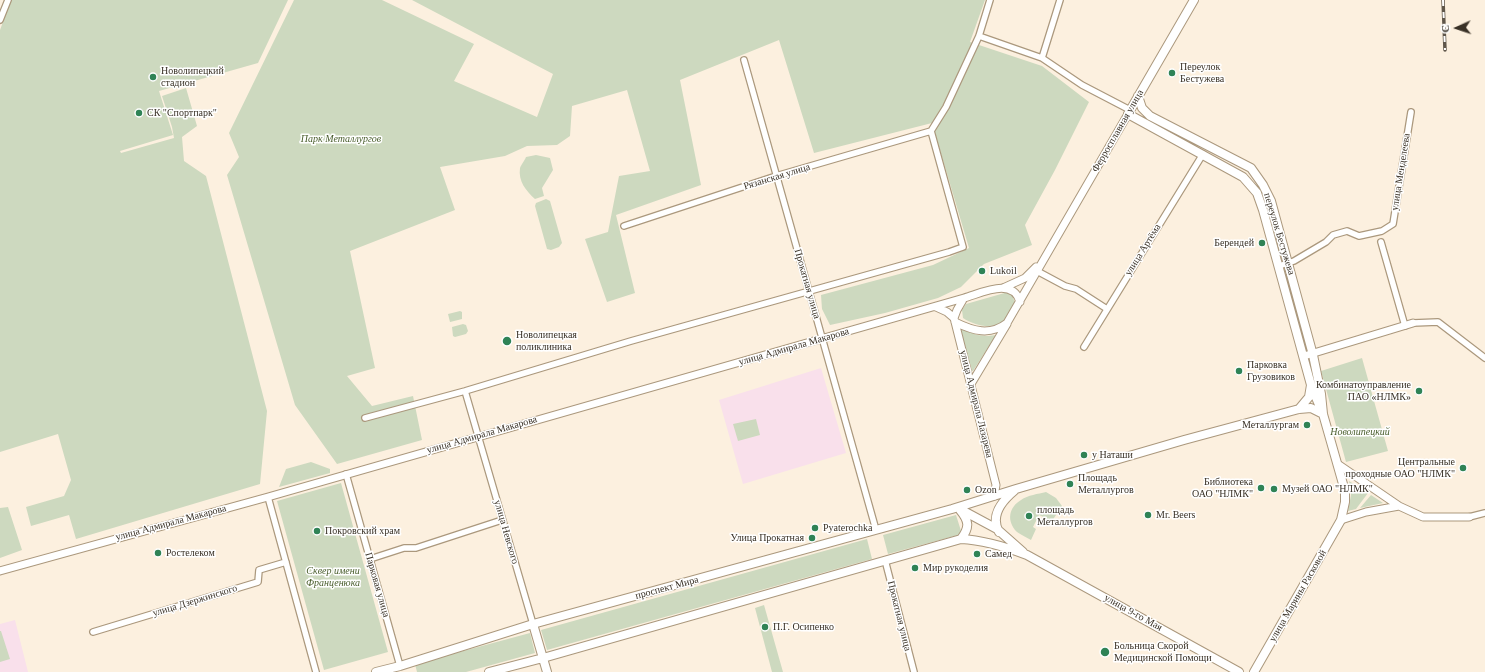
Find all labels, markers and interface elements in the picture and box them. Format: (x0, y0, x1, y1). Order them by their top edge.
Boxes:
north arrow (1437, 8, 1477, 48)
text: С (1439, 24, 1451, 33)
place label: Переулок Бестужева (1180, 61, 1224, 84)
place label: Новолипецкий стадион (161, 65, 224, 88)
marker: Переулок Бестужева (1167, 68, 1177, 78)
marker: Новолипецкий стадион (148, 72, 158, 82)
street label: Ферросплавная улица (1090, 88, 1146, 174)
place label: СК "Спортпарк" (147, 107, 217, 119)
marker: СК "Спортпарк" (134, 108, 144, 118)
street label: улица Менделеева (1389, 132, 1413, 212)
park label: Парк Металлургов (301, 133, 381, 145)
street label: Рязанская улица (742, 161, 812, 193)
street label: переулок Бестужева (1261, 192, 1297, 276)
street label: улица Артёма (1122, 222, 1164, 278)
place label: Берендей (1214, 237, 1254, 249)
marker: Берендей (1257, 238, 1267, 248)
street label: Прокатная улица (791, 248, 823, 320)
place label: Lukoil (990, 265, 1017, 277)
marker: Lukoil (977, 266, 987, 276)
street label: улица Адмирала Макарова (737, 326, 851, 368)
place label: Новолипецкая поликлиника (516, 329, 577, 352)
marker: Новолипецкая поликлиника (501, 335, 513, 347)
street label: улица Адмирала Лазарева (957, 349, 995, 459)
place label: Парковка Грузовиков (1247, 359, 1295, 382)
marker: Парковка Грузовиков (1234, 366, 1244, 376)
place label: Комбинатоуправление ПАО «НЛМК» (1316, 379, 1411, 402)
marker: Комбинатоуправление ПАО «НЛМК» (1414, 386, 1424, 396)
street label: улица Адмирала Макарова (425, 414, 539, 456)
place label: Металлургам (1242, 419, 1299, 431)
marker: Металлургам (1302, 420, 1312, 430)
park label: Новолипецкий (1330, 426, 1390, 438)
place label: у Наташи (1092, 449, 1133, 461)
marker: у Наташи (1079, 450, 1089, 460)
place label: Центральные проходные ОАО "НЛМК" (1346, 456, 1455, 480)
marker: Центральные проходные ОАО "НЛМК" (1458, 463, 1468, 473)
place label: Площадь Металлургов (1078, 472, 1134, 496)
place label: Библиотека ОАО "НЛМК" (1192, 476, 1253, 500)
marker: Площадь Металлургов (1065, 479, 1075, 489)
marker: Библиотека ОАО "НЛМК" (1256, 483, 1266, 493)
place label: Музей ОАО "НЛМК" (1282, 483, 1373, 495)
place label: Ozon (975, 484, 997, 496)
marker: Музей ОАО "НЛМК" (1269, 484, 1279, 494)
marker: Ozon (962, 485, 972, 495)
street label: улица Невского (491, 499, 521, 565)
street label: улица Адмирала Макарова (114, 502, 228, 544)
place label: площадь Металлургов (1037, 504, 1093, 528)
place label: Mr. Beers (1156, 509, 1195, 521)
marker: Mr. Beers (1143, 510, 1153, 520)
marker: площадь Металлургов (1024, 511, 1034, 521)
place label: Pyaterochka (823, 522, 872, 534)
marker: Pyaterochka (810, 523, 820, 533)
place label: Покровский храм (325, 525, 400, 537)
marker: Покровский храм (312, 526, 322, 536)
place label: Улица Прокатная (731, 532, 804, 544)
marker: Улица Прокатная (807, 533, 817, 543)
place label: Ростелеком (166, 547, 215, 559)
marker: Ростелеком (153, 548, 163, 558)
place label: Самед (985, 548, 1012, 560)
street label: улица Марины Расковой (1267, 548, 1329, 644)
marker: Самед (972, 549, 982, 559)
street label: Парковая улица (362, 551, 392, 619)
place label: Мир рукоделия (923, 562, 988, 574)
marker: Мир рукоделия (910, 563, 920, 573)
park label: Сквер имени Франценюка (306, 565, 360, 588)
street label: проспект Мира (634, 574, 700, 602)
street label: Прокатная улица (884, 580, 914, 652)
street label: улица Дзержинского (151, 582, 239, 620)
street label: улица 9-го Мая (1102, 592, 1164, 634)
place label: П.Г. Осипенко (773, 621, 834, 633)
marker: П.Г. Осипенко (760, 622, 770, 632)
place label: Больница Скорой Медицинской Помощи (1114, 640, 1212, 664)
marker: Больница Скорой Медицинской Помощи (1099, 646, 1111, 658)

